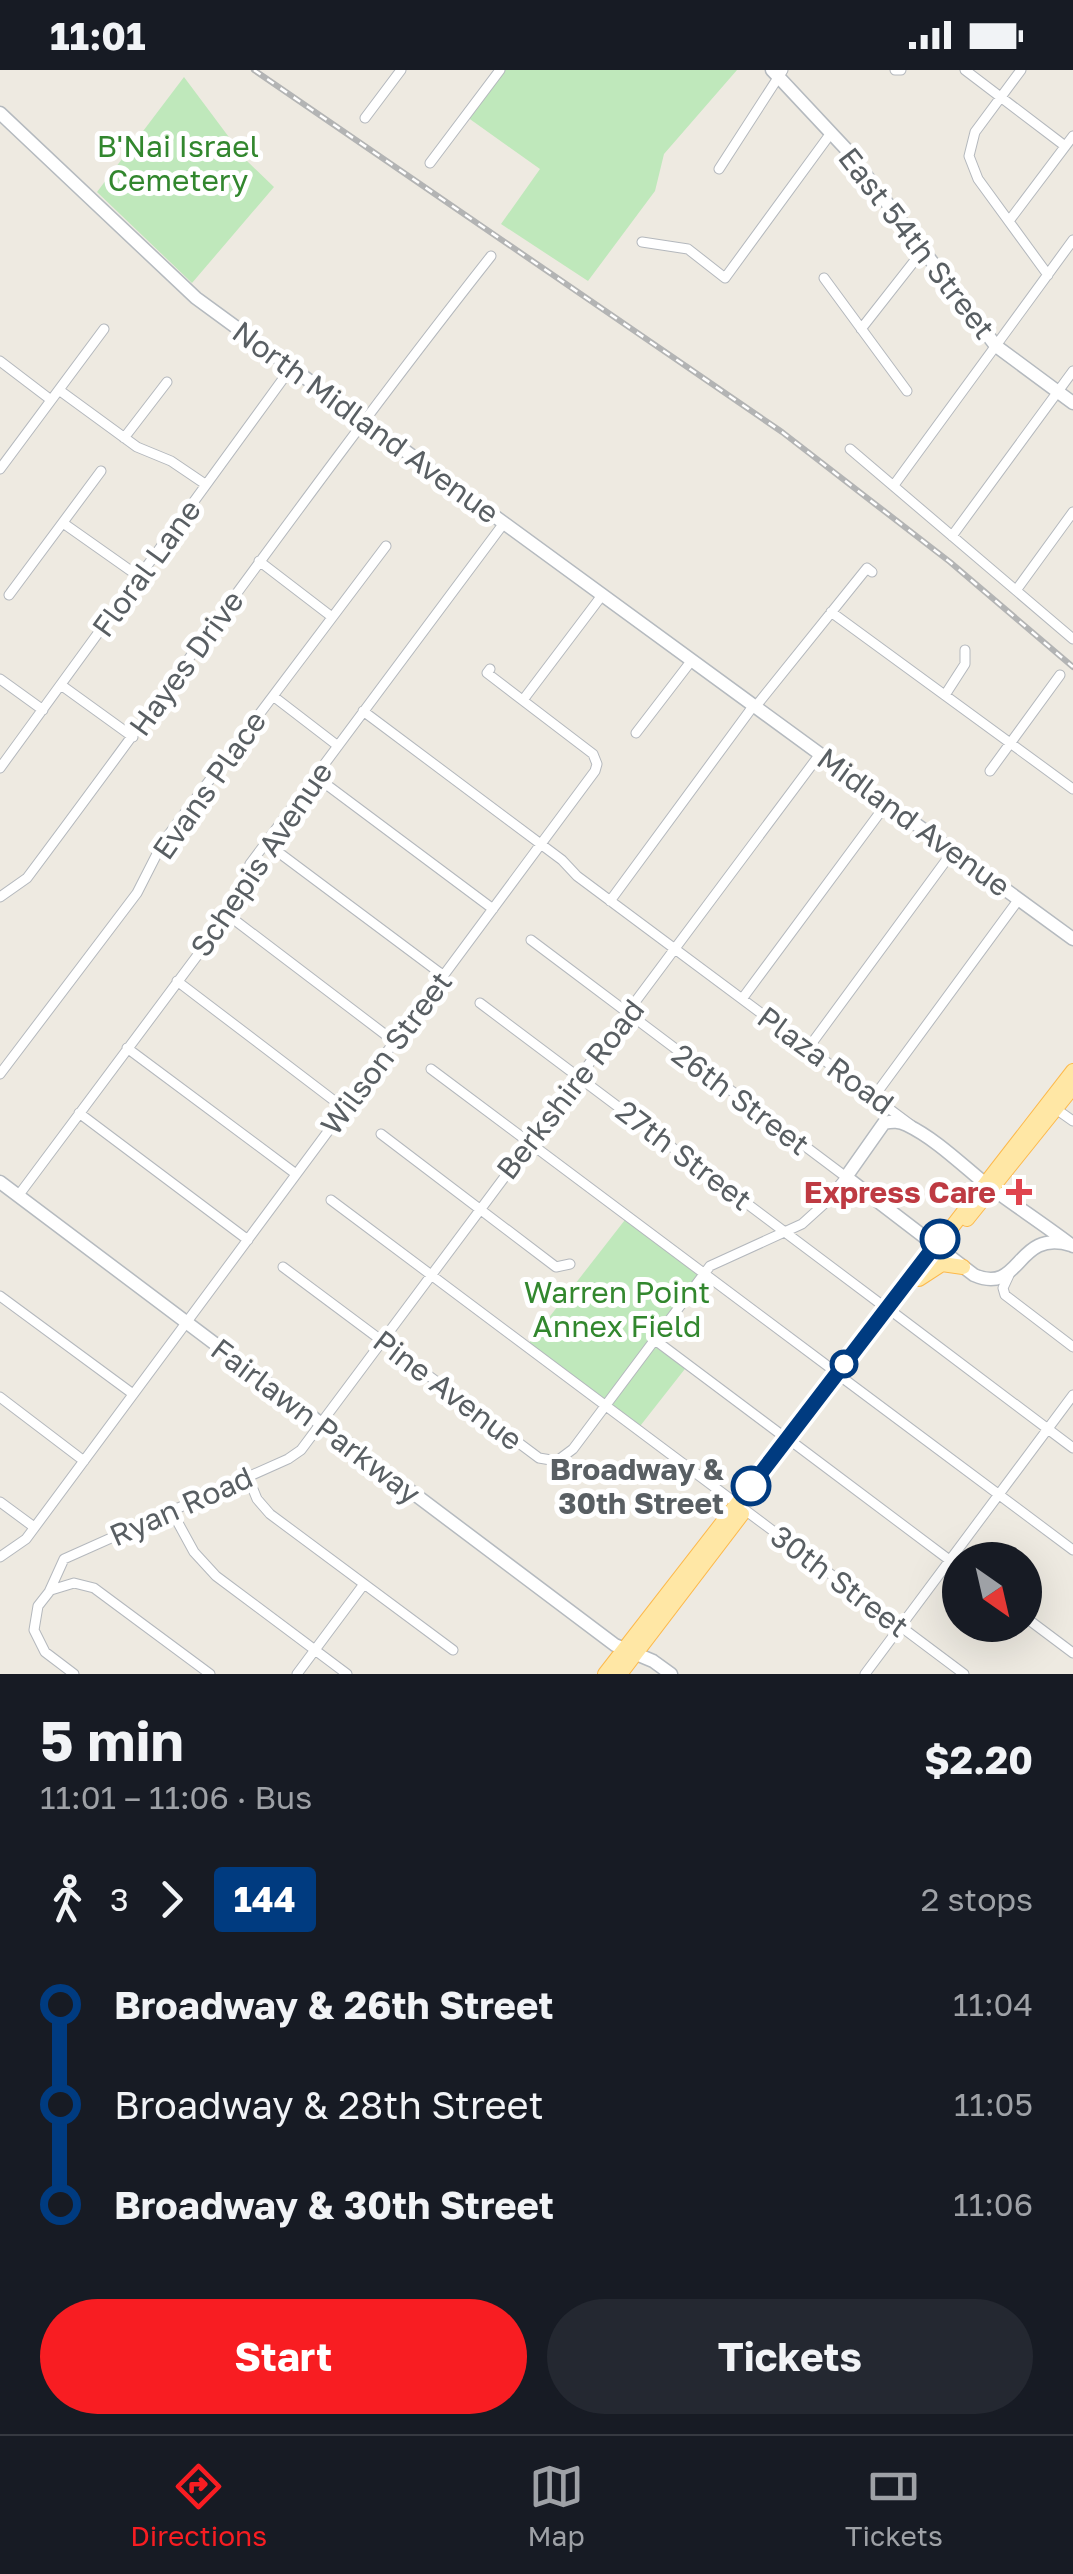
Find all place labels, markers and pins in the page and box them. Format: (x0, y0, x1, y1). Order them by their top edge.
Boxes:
place label: Express Care (804, 1174, 996, 1210)
marker: Express Care (1006, 1179, 1032, 1205)
unlabelled marker (921, 1220, 959, 1258)
unlabelled marker (831, 1351, 857, 1377)
place label: Broadway & 30th Street (550, 1451, 725, 1521)
marker: Broadway & 30th Street (732, 1467, 770, 1505)

